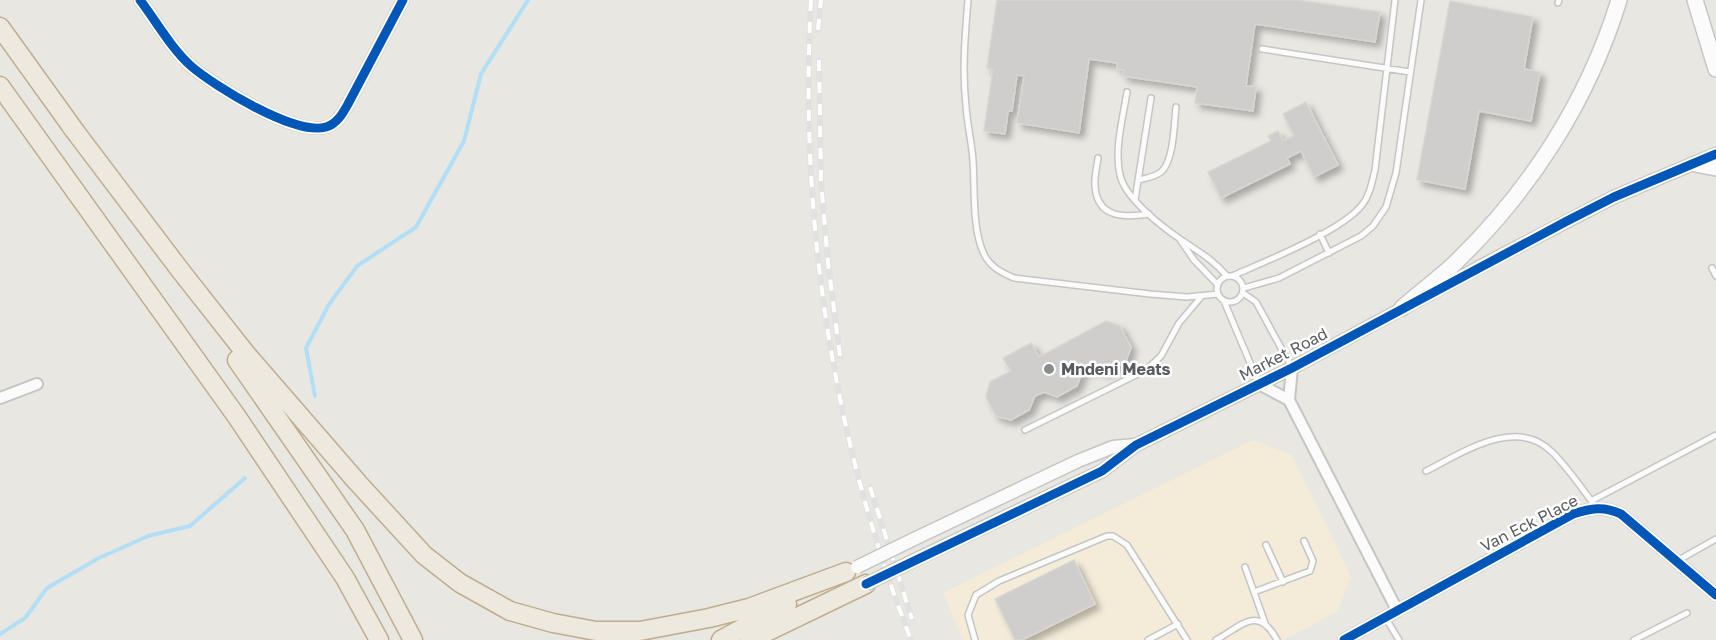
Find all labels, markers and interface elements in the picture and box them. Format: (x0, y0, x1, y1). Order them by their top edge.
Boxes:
street label: Market Road (1235, 323, 1331, 385)
place label: Mndeni Meats (1061, 359, 1171, 379)
marker: Mndeni Meats (1042, 362, 1056, 376)
street label: Van Eck Place (1477, 490, 1581, 556)

